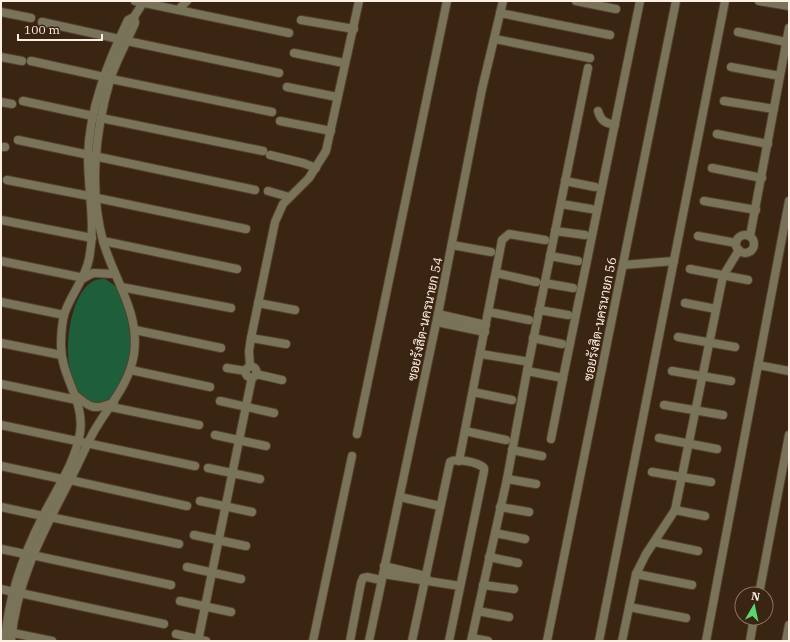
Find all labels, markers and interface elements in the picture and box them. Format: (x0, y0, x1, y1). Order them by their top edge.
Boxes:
scale bar (18, 16, 102, 42)
text: 100 m (24, 22, 60, 37)
street label: ซอยรังสิต-นครนายก 54 (404, 255, 446, 383)
street label: ซอยรังสิต-นครนายก 56 (580, 255, 620, 383)
north arrow (734, 586, 774, 626)
text: N (750, 589, 761, 604)

